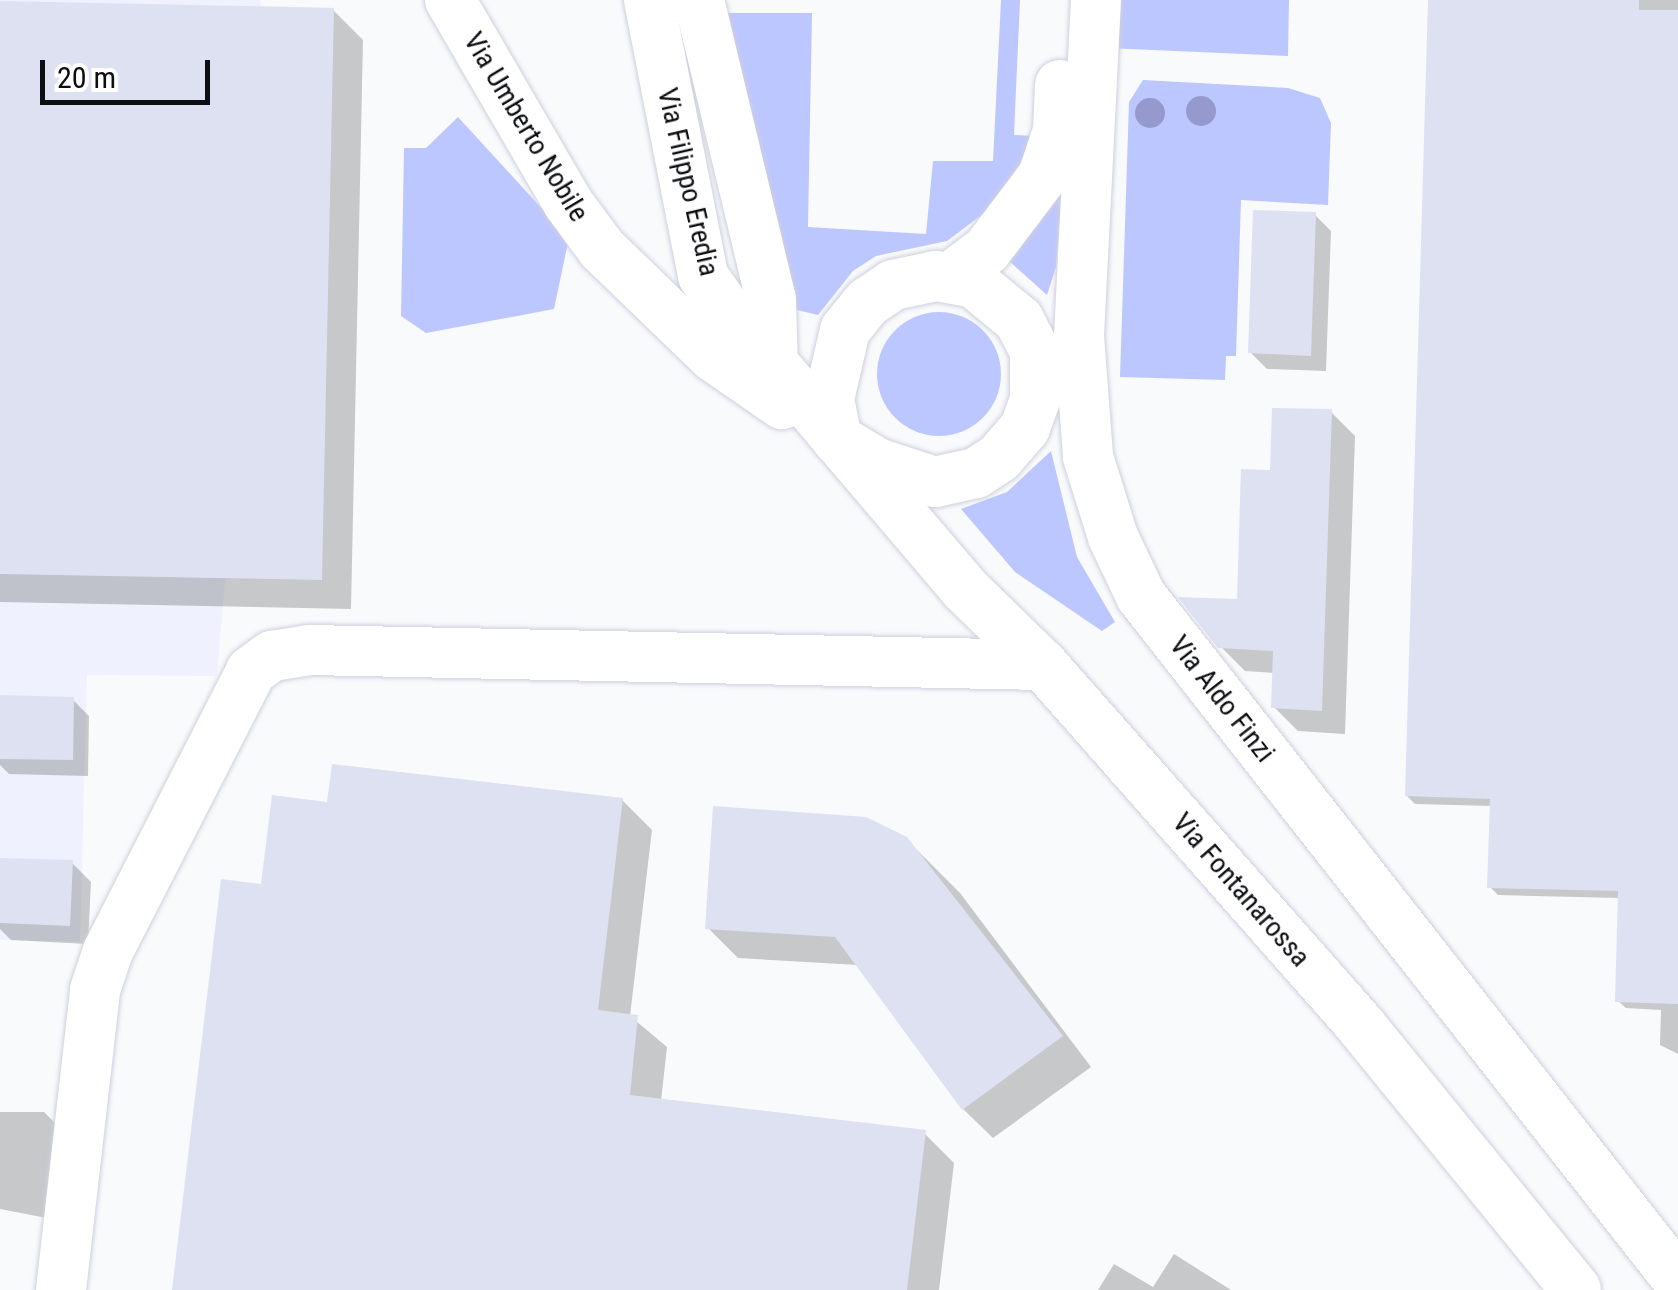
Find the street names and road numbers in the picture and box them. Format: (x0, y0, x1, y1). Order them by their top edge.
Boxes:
street label: Via Umberto Nobile (456, 26, 596, 228)
street label: Via Filippo Eredia (650, 85, 726, 279)
street label: Via Aldo Finzi (1162, 629, 1282, 769)
street label: Via Fontanarossa (1165, 806, 1317, 974)

